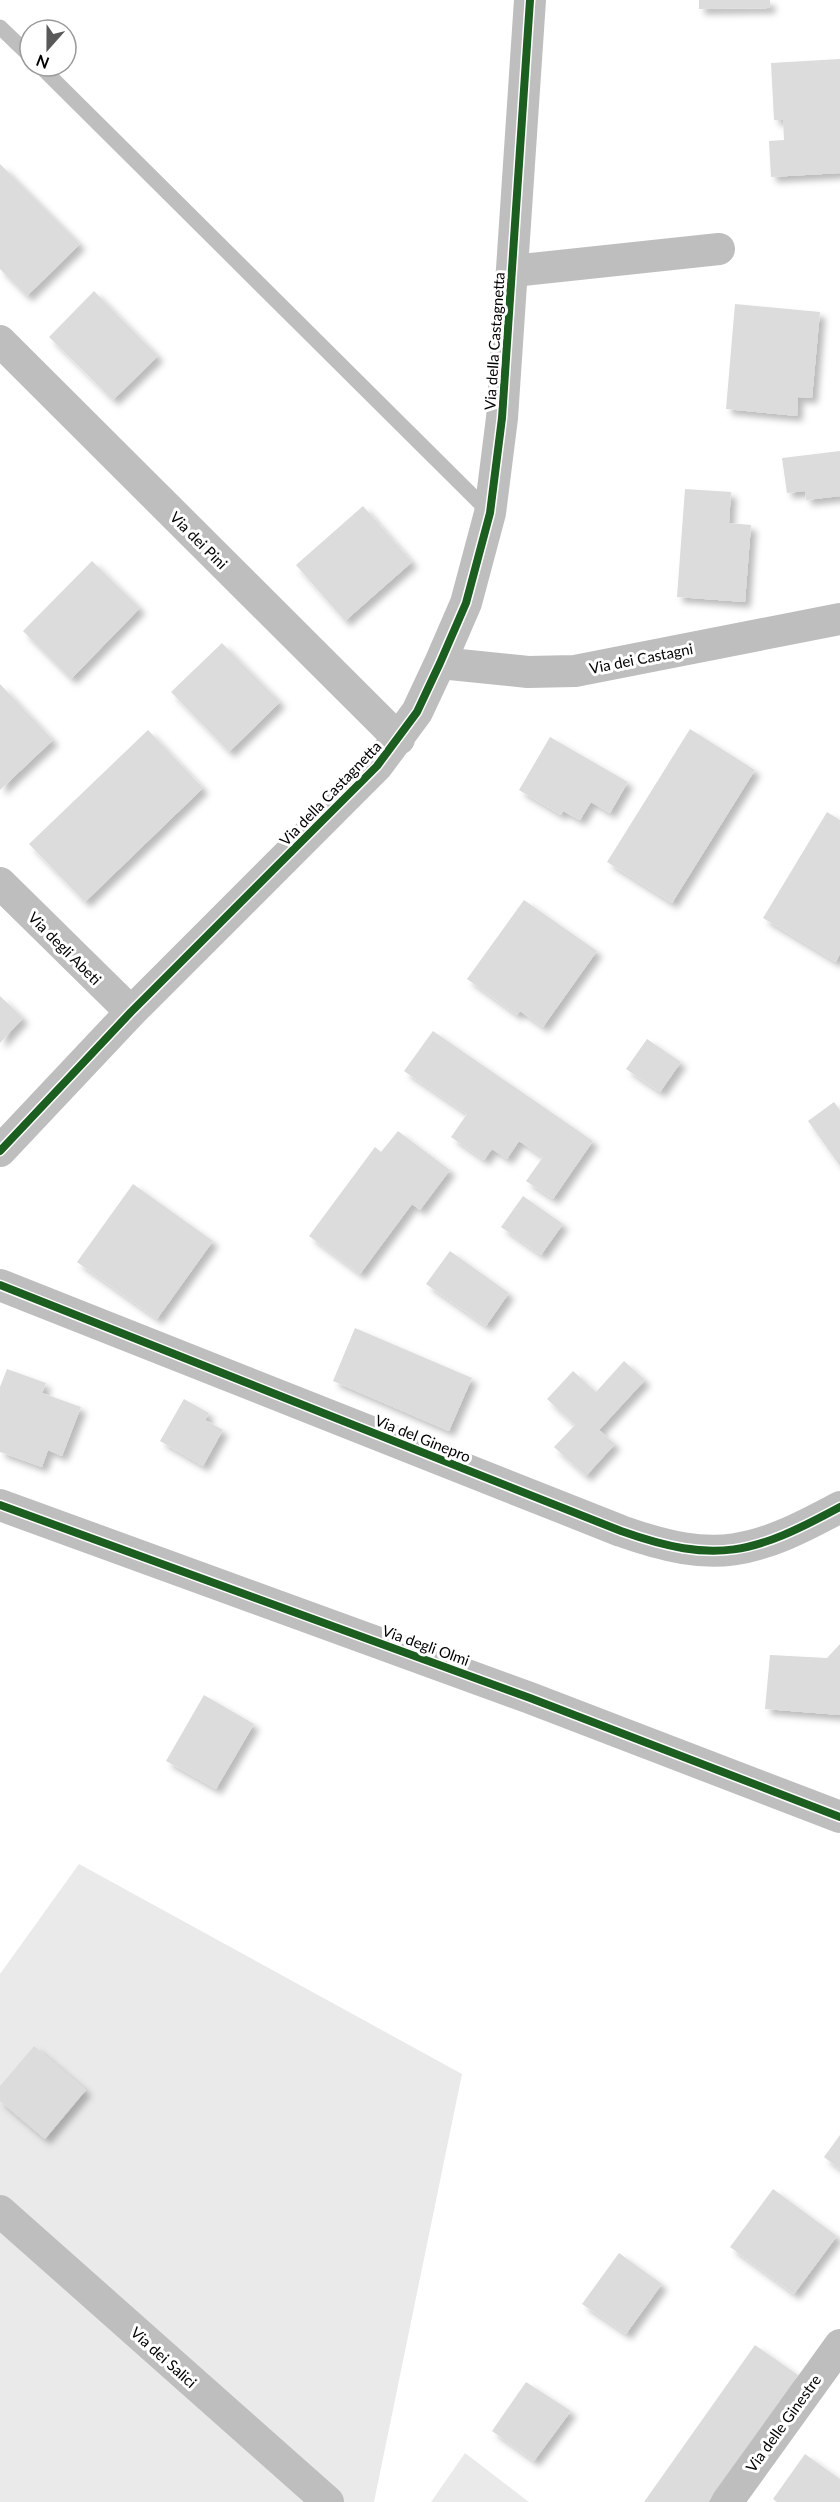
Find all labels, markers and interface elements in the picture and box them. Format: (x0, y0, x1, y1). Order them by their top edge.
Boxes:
north arrow (18, 18, 78, 78)
text: N (33, 51, 52, 74)
street label: Via della Castagnetta (480, 271, 508, 411)
street label: Via dei Pini (167, 508, 231, 572)
street label: Via dei Castagni (588, 639, 694, 677)
street label: Via della Castagnetta (275, 737, 385, 849)
street label: Via degli Abeti (25, 908, 105, 988)
street label: Via del Ginepro (373, 1411, 473, 1465)
street label: Via degli Olmi (380, 1621, 472, 1669)
street label: Via dei Salici (127, 2323, 201, 2391)
street label: Via delle Ginestre (742, 2371, 824, 2475)

